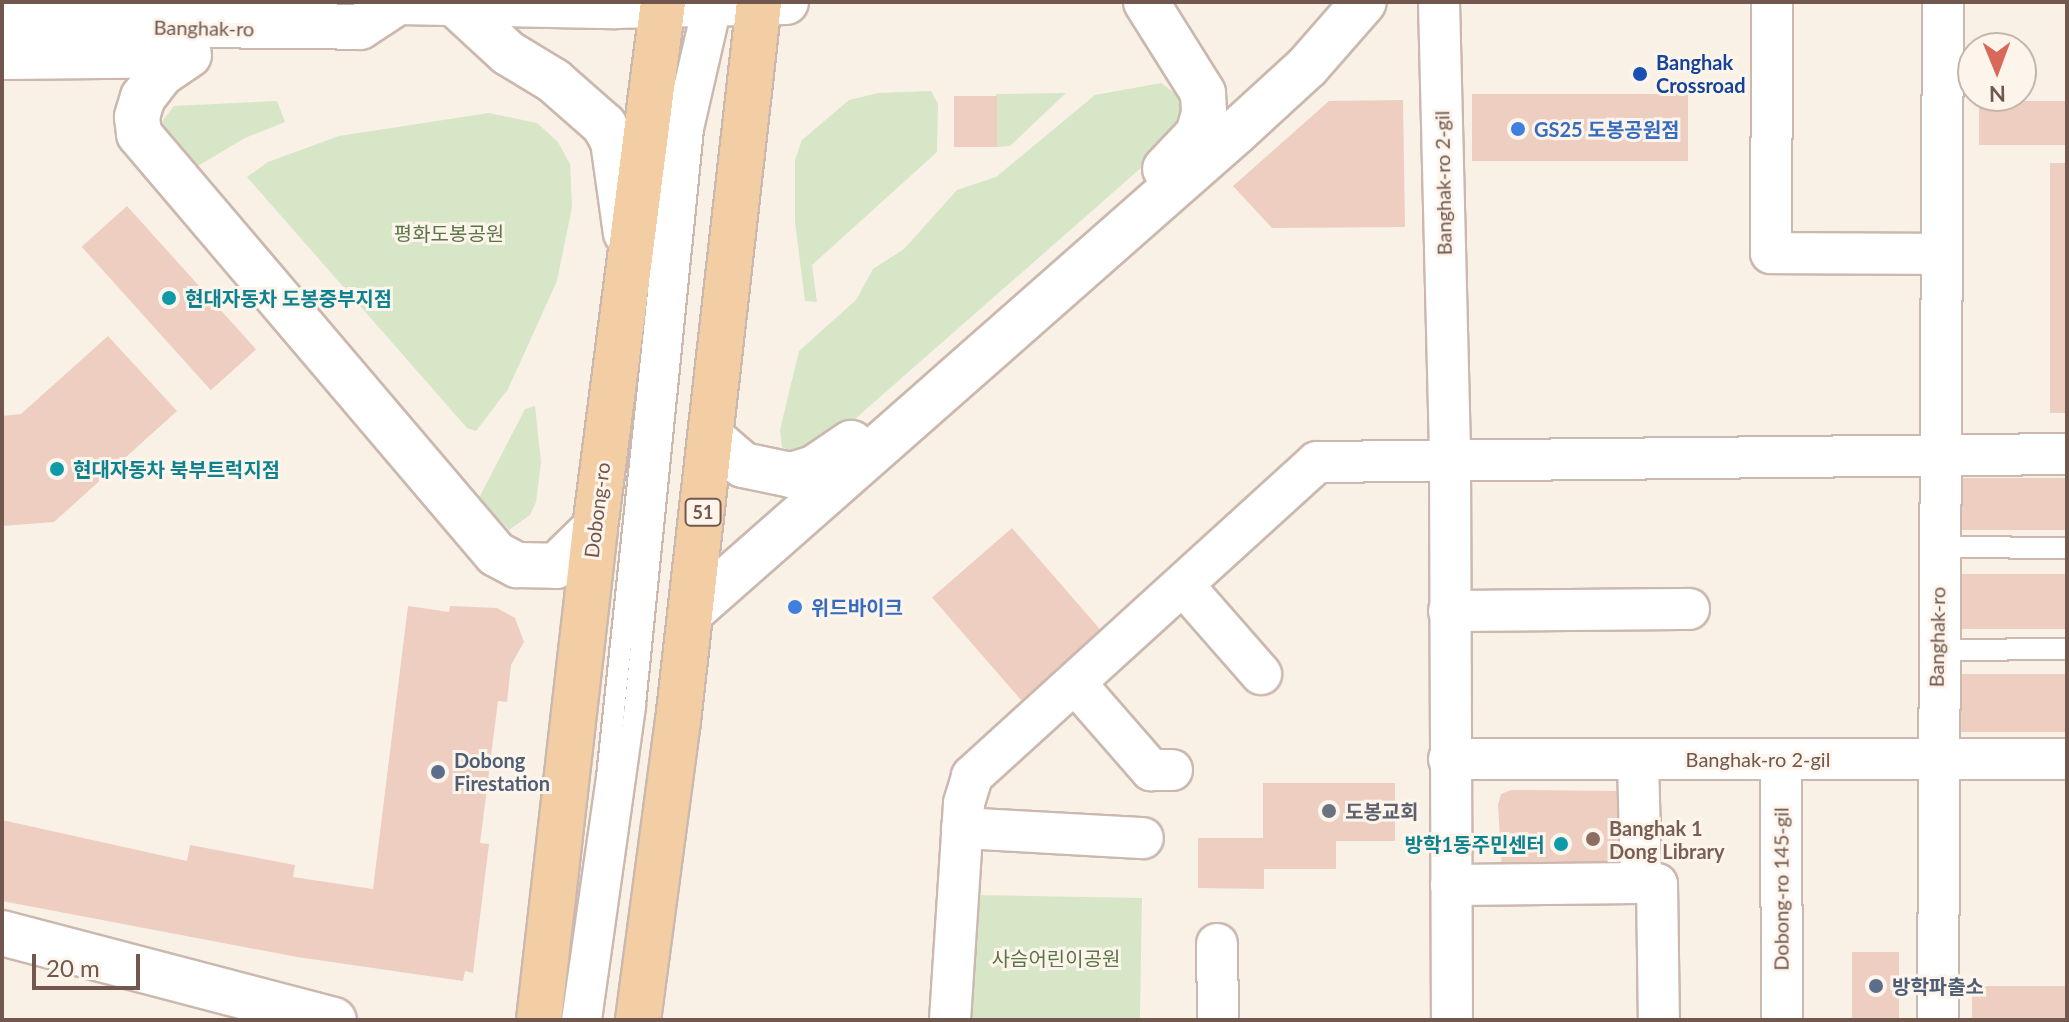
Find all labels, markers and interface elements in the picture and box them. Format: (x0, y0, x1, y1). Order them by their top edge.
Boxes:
street label: Banghak-ro (153, 15, 255, 41)
north arrow (1957, 32, 2037, 112)
place label: Banghak Crossroad (1656, 50, 1746, 97)
marker: Banghak Crossroad (1631, 65, 1649, 83)
text: N (1989, 81, 2006, 108)
street label: Banghak-ro 2-gil (1430, 110, 1456, 256)
place label: GS25 도봉공원점 (1534, 117, 1680, 141)
marker: GS25 도봉공원점 (1509, 120, 1527, 138)
park label: 평화도봉공원 (394, 221, 504, 245)
place label: 현대자동차 도봉중부지점 (185, 286, 392, 310)
marker: 현대자동차 도봉중부지점 (160, 289, 178, 307)
place label: 현대자동차 북부트럭지점 (73, 457, 280, 481)
marker: 현대자동차 북부트럭지점 (48, 460, 66, 478)
street label: Dobong-ro (579, 461, 615, 559)
road number: 51 (683, 498, 723, 526)
street label: Banghak-ro (1924, 586, 1950, 688)
place label: 위드바이크 (811, 595, 903, 619)
marker: 위드바이크 (786, 598, 804, 616)
street label: Banghak-ro 2-gil (1686, 747, 1830, 771)
place label: Dobong Firestation (454, 748, 550, 795)
marker: Dobong Firestation (429, 763, 447, 781)
place label: 도봉교회 (1345, 799, 1419, 823)
marker: 도봉교회 (1320, 802, 1338, 820)
street label: Dobong-ro 145-gil (1769, 807, 1793, 971)
place label: Banghak 1 Dong Library (1609, 816, 1725, 863)
marker: Banghak 1 Dong Library (1584, 830, 1602, 848)
place label: 방학1동주민센터 (1405, 832, 1545, 856)
marker: 방학1동주민센터 (1552, 835, 1570, 853)
scale bar (36, 938, 144, 988)
park label: 사슴어린이공원 (992, 946, 1120, 970)
text: 20 m (46, 953, 100, 982)
place label: 방학파출소 (1892, 974, 1984, 998)
marker: 방학파출소 (1867, 977, 1885, 995)

